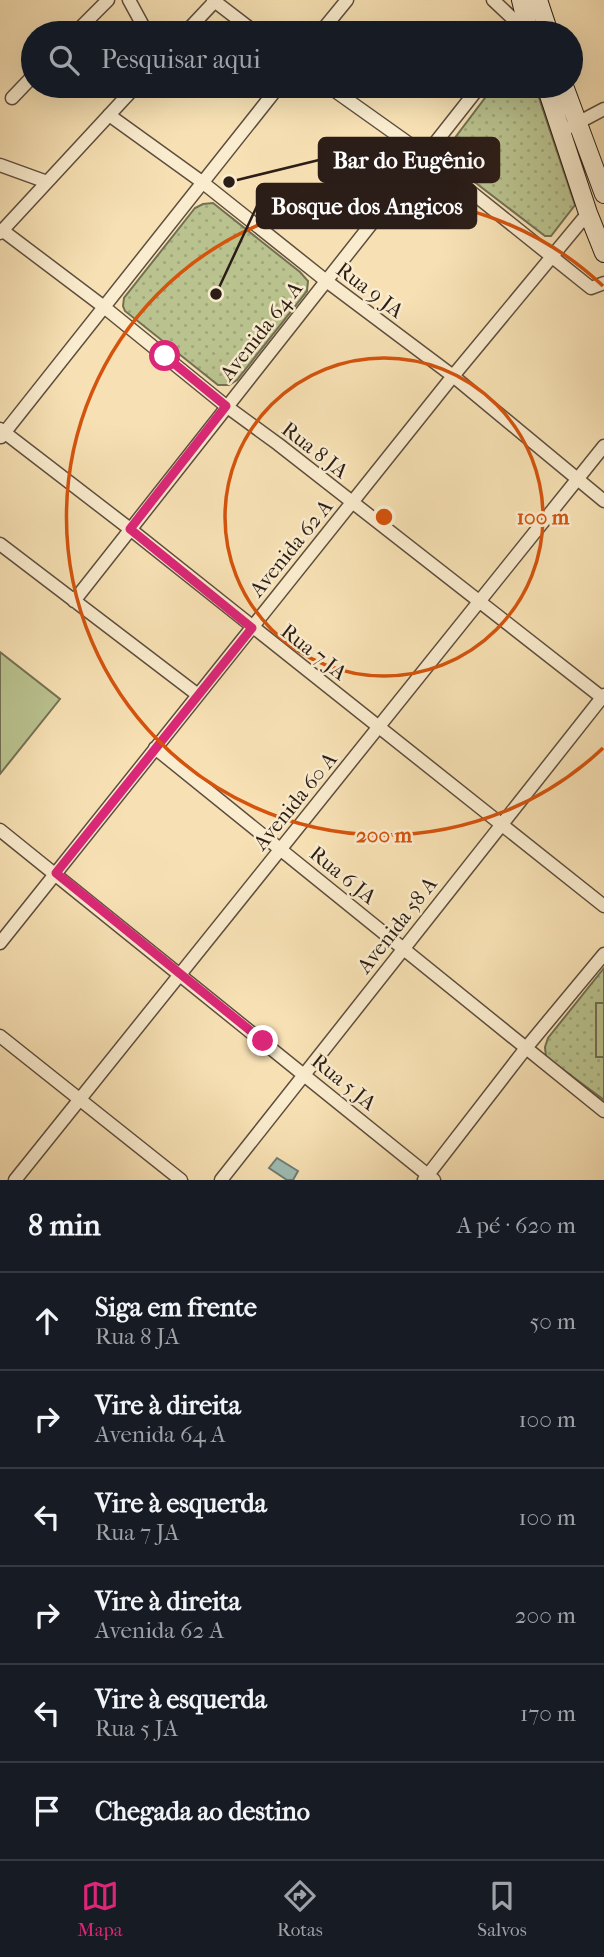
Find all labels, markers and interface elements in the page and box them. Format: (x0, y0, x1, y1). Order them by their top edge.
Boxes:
search box (21, 21, 583, 98)
icon: search (45, 41, 83, 79)
text: Pesquisar aqui (101, 44, 261, 75)
callout: Bar do Eugênio (319, 138, 499, 182)
text: Bar do Eugênio (333, 147, 485, 174)
callout: Bosque dos Angicos (257, 184, 476, 228)
text: Bosque dos Angicos (271, 193, 463, 220)
street label: Rua 9 JA (332, 257, 409, 323)
street label: Avenida 64 A (214, 276, 307, 386)
route start (149, 340, 180, 371)
street label: Rua 8 JA (277, 417, 353, 483)
street label: Avenida 62 A (244, 494, 338, 602)
centre of rings (372, 505, 396, 529)
text: 100 m (517, 505, 570, 529)
street label: Rua 7 JA (276, 619, 352, 685)
street label: Avenida 60 A (248, 747, 342, 855)
text: 200 m (356, 823, 413, 847)
street label: Rua 6 JA (305, 841, 381, 909)
street label: Avenida 58 A (351, 872, 442, 979)
route end (247, 1025, 278, 1056)
street label: Rua 5 JA (307, 1049, 381, 1115)
text: 8 min (28, 1208, 101, 1243)
text: A pé · 620 m (457, 1212, 576, 1239)
text: Siga em frente (95, 1292, 257, 1323)
icon: ahead (28, 1302, 66, 1340)
text: 50 m (529, 1308, 576, 1335)
text: Rua 8 JA (95, 1323, 180, 1350)
text: Vire à direita (95, 1390, 241, 1421)
icon: right (28, 1400, 66, 1438)
text: 100 m (518, 1406, 576, 1433)
text: Avenida 64 A (95, 1421, 226, 1448)
text: Vire à esquerda (95, 1488, 267, 1519)
icon: left (28, 1498, 66, 1536)
text: 100 m (518, 1504, 576, 1531)
text: Rua 7 JA (95, 1519, 179, 1546)
text: Vire à direita (95, 1586, 241, 1617)
icon: right (28, 1596, 66, 1634)
text: 200 m (515, 1602, 576, 1629)
text: Avenida 62 A (95, 1617, 224, 1644)
text: Vire à esquerda (95, 1684, 267, 1715)
icon: left (28, 1694, 66, 1732)
text: 170 m (520, 1700, 576, 1727)
text: Rua 5 JA (95, 1715, 178, 1742)
icon: arrive (28, 1792, 66, 1830)
text: Chegada ao destino (95, 1796, 310, 1827)
tab: Mapa (77, 1877, 123, 1941)
tab: Rotas (277, 1877, 323, 1941)
tab: Salvos (477, 1877, 527, 1941)

